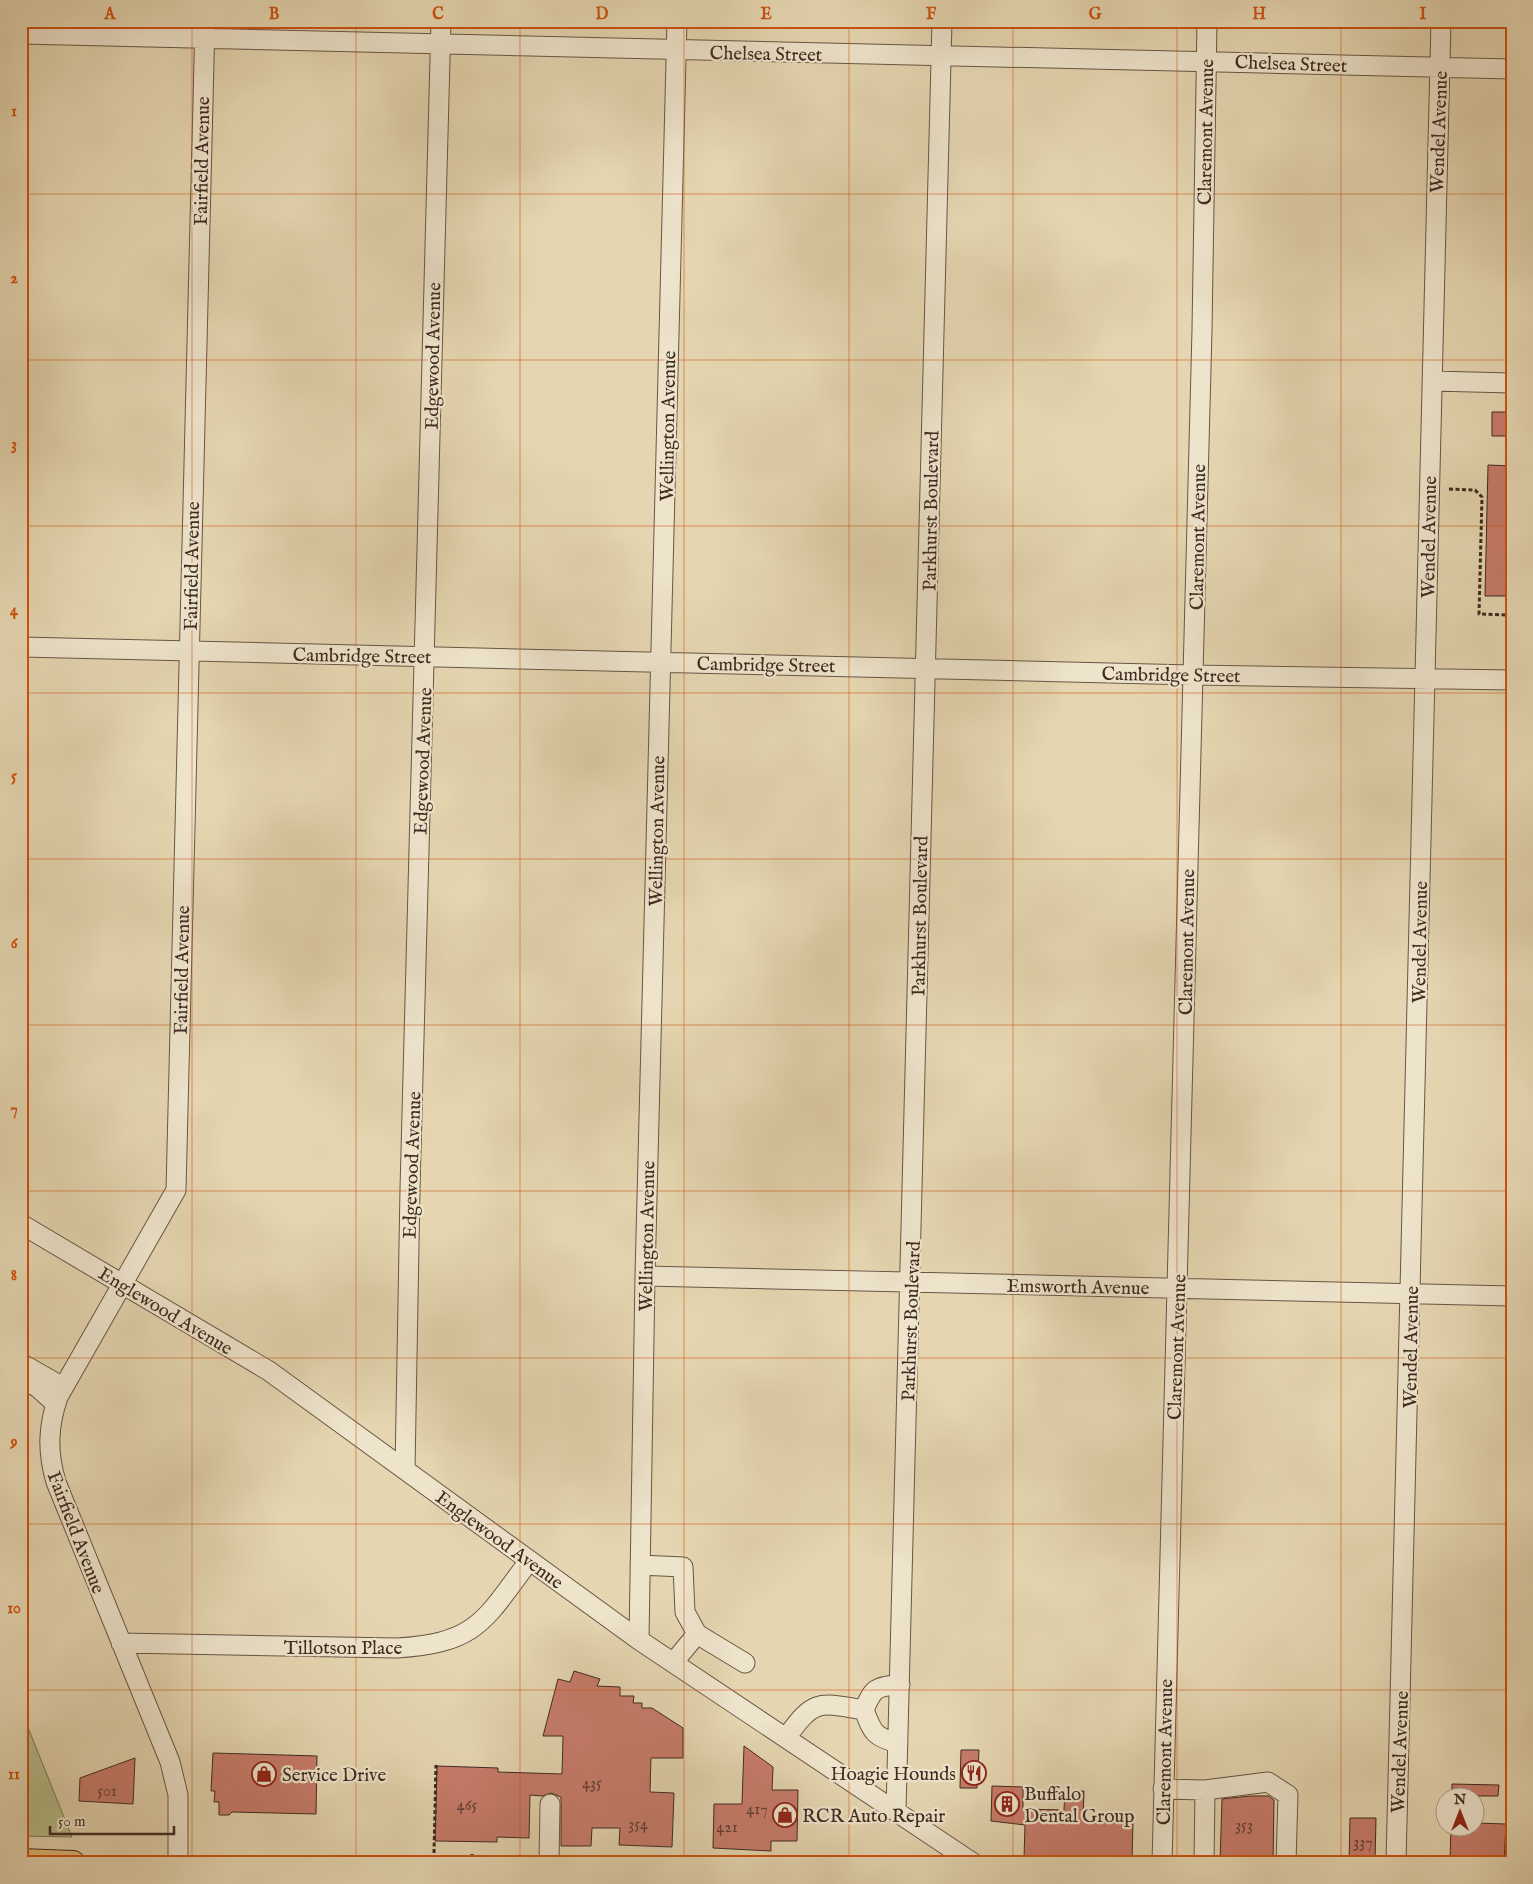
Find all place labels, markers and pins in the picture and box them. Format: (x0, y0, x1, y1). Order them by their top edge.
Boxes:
restaurant icon: Hoagie Hounds (961, 1760, 987, 1786)
shop icon: Service Drive (251, 1761, 277, 1787)
place label: Hoagie Hounds (830, 1763, 956, 1787)
place label: Service Drive (282, 1764, 386, 1788)
place label: Buffalo Dental Group (1024, 1783, 1135, 1829)
building icon: Buffalo Dental Group (994, 1791, 1020, 1817)
shop icon: RCR Auto Repair (772, 1802, 798, 1828)
place label: RCR Auto Repair (802, 1805, 945, 1829)

